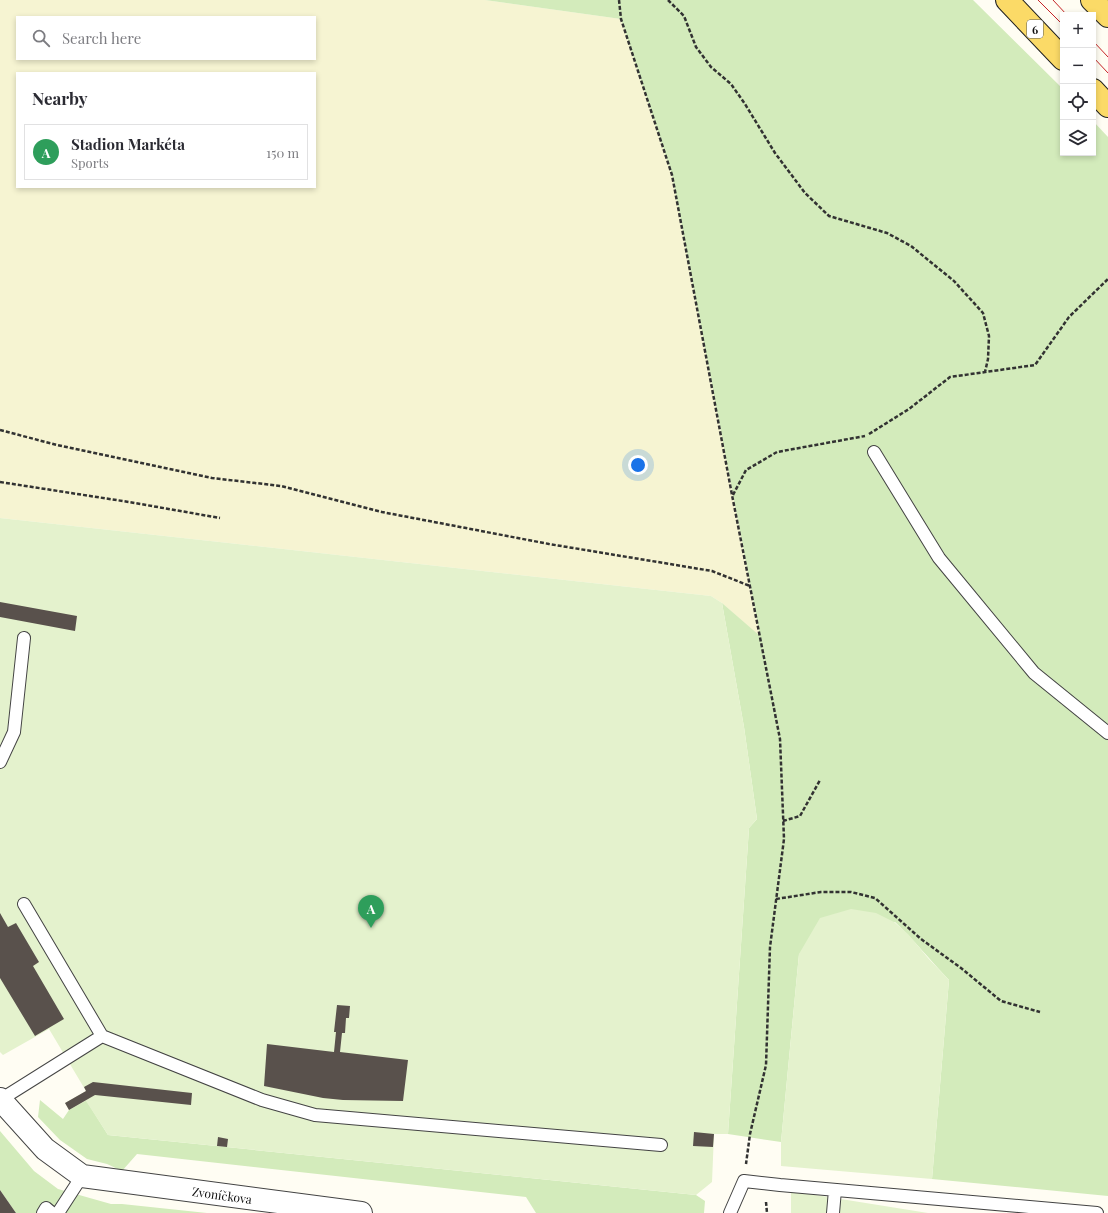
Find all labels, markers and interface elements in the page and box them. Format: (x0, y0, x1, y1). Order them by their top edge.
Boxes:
map controls (1060, 12, 1096, 156)
button: + (1060, 12, 1096, 48)
search box (16, 16, 316, 60)
road number: 6 (1027, 20, 1043, 38)
icon: search (30, 27, 52, 49)
text: Search here (62, 28, 141, 48)
button: − (1060, 48, 1096, 84)
button: locate (1060, 84, 1096, 120)
text: Nearby (32, 87, 87, 109)
button: layers (1060, 120, 1096, 156)
text: Stadion Markéta (71, 134, 185, 154)
text: A (42, 144, 50, 161)
text: 150 m (266, 144, 299, 161)
text: Sports (71, 154, 109, 171)
your location (628, 455, 648, 475)
pin: A (358, 895, 384, 928)
street label: Zvoníčkova (191, 1183, 253, 1207)

